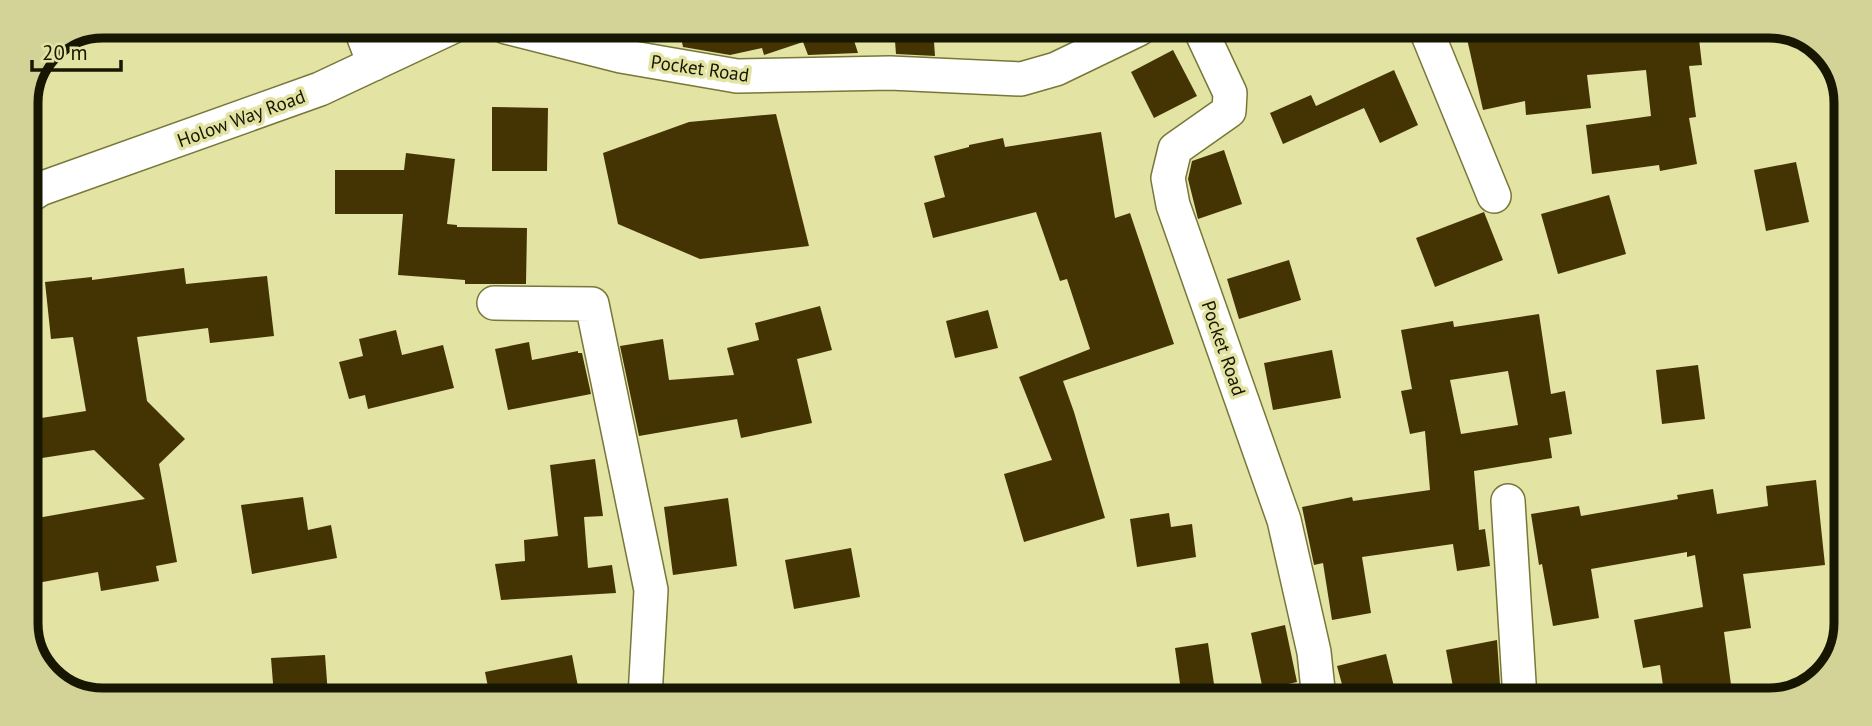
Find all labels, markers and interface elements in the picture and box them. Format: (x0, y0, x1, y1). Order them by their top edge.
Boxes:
scale bar (32, 28, 121, 72)
text: 20 m (42, 39, 88, 66)
street label: Pocket Road (649, 49, 751, 87)
street label: Holow Way Road (174, 84, 308, 152)
street label: Pocket Road (1197, 297, 1251, 399)

